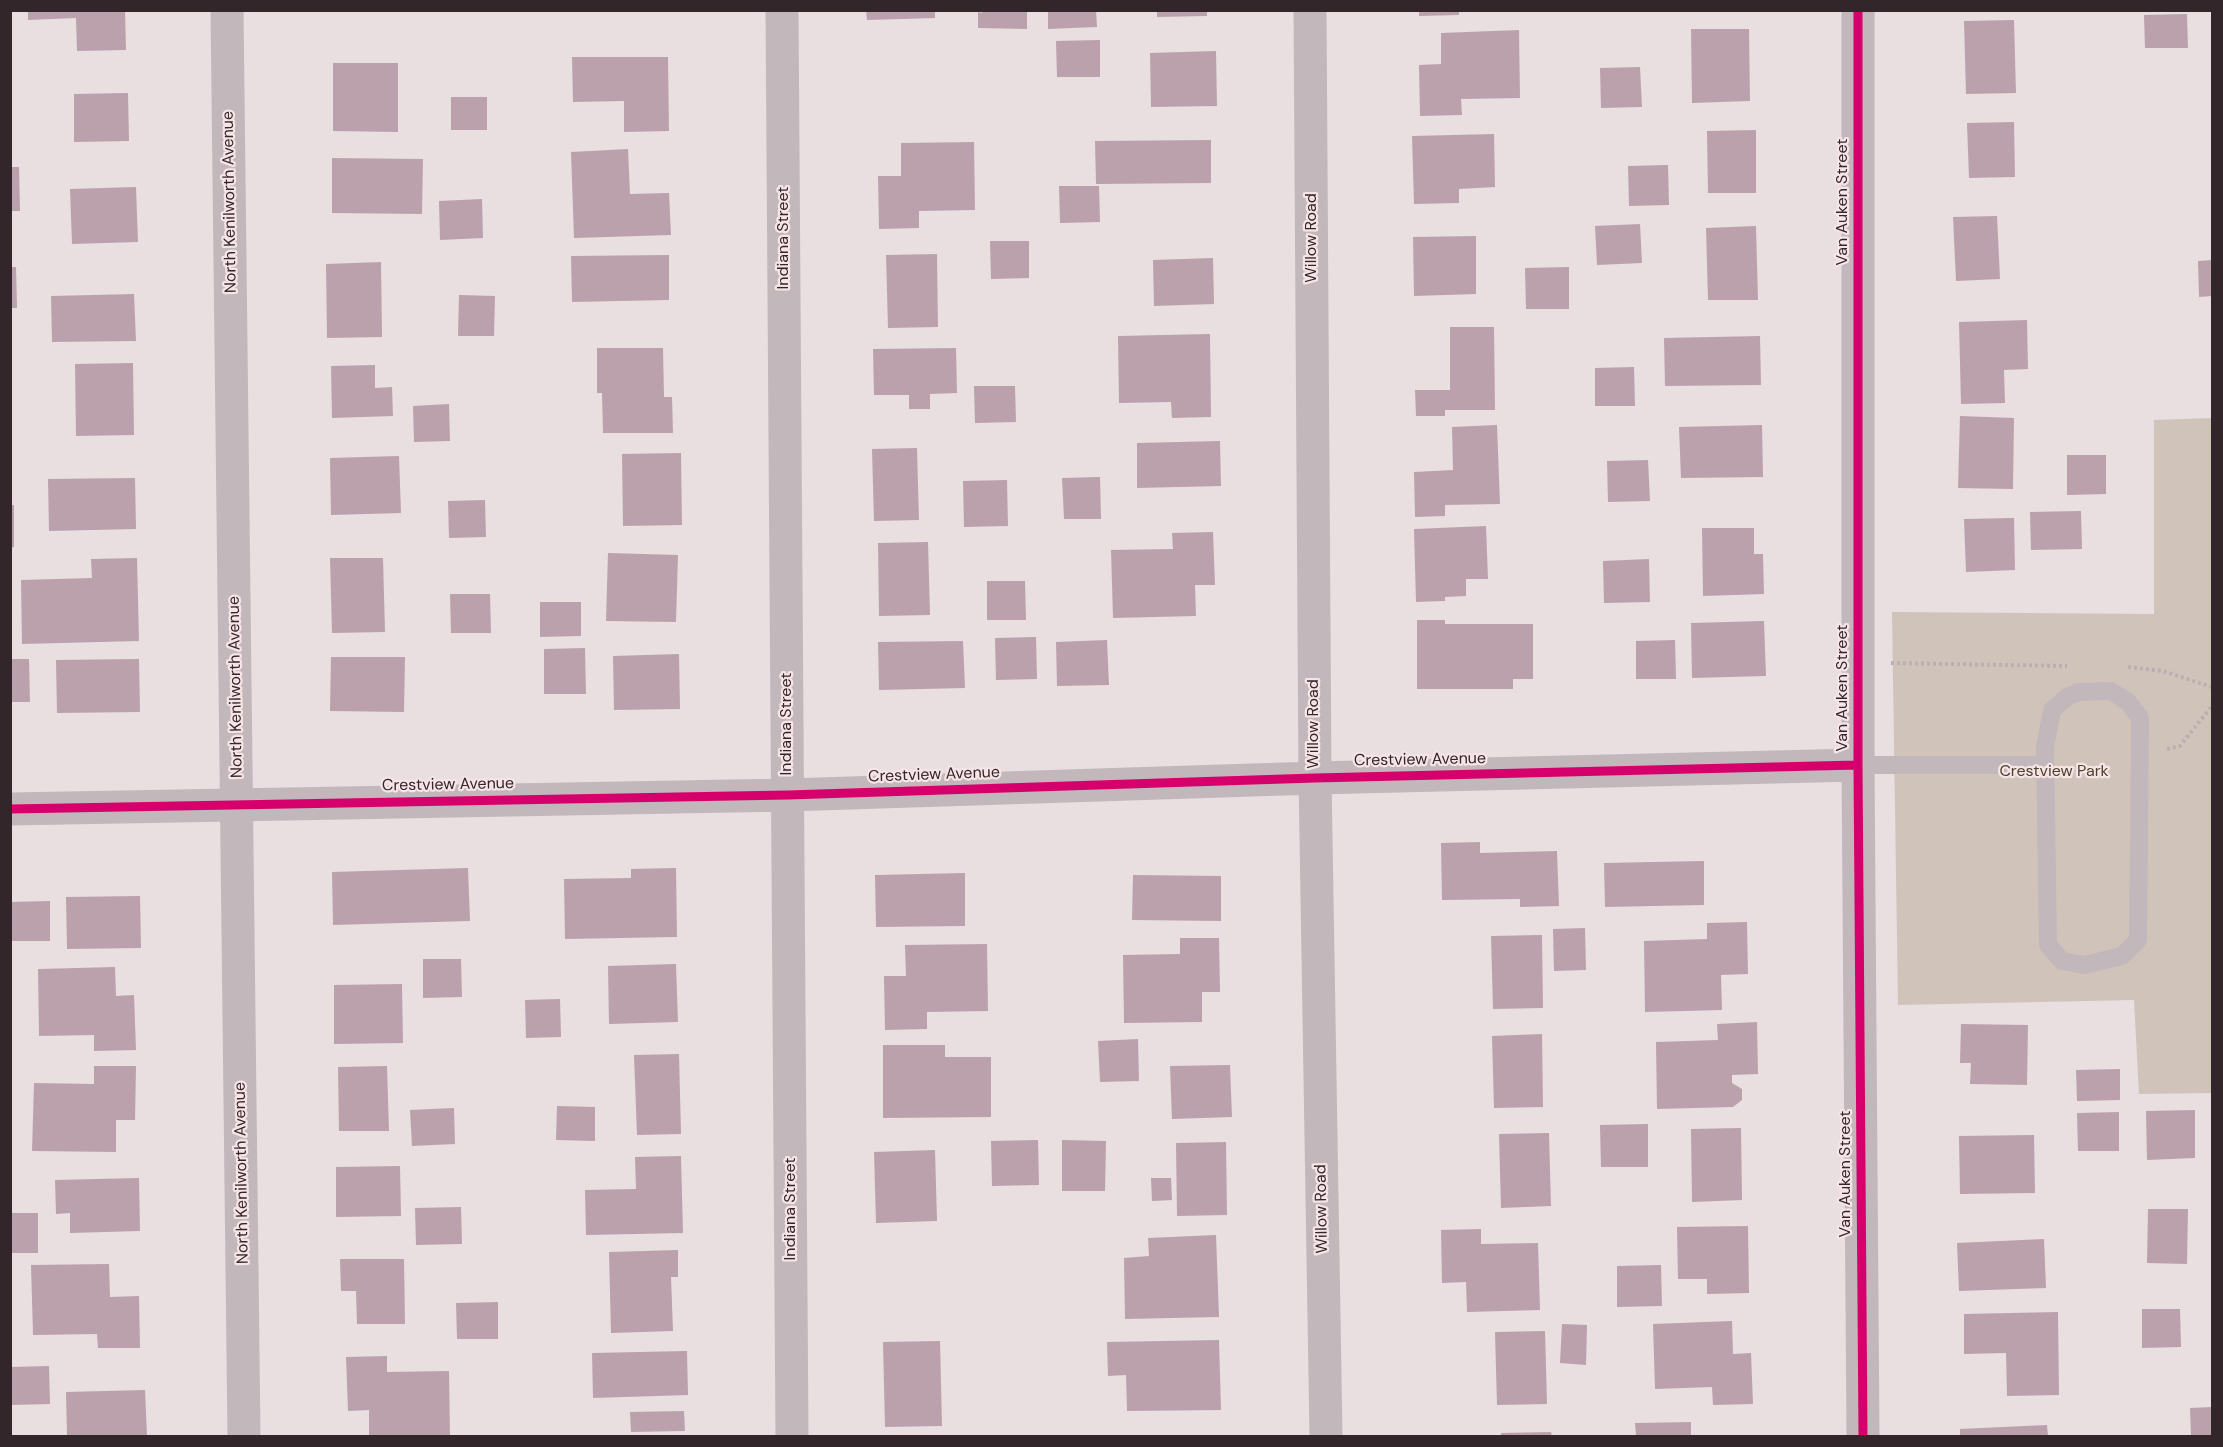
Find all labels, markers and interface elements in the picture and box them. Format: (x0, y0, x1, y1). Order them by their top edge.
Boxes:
street label: North Kenilworth Avenue (219, 111, 241, 293)
street label: Van Auken Street (1833, 139, 1853, 265)
street label: Indiana Street (774, 187, 794, 289)
street label: Willow Road (1302, 193, 1322, 283)
street label: North Kenilworth Avenue (225, 596, 247, 778)
street label: Van Auken Street (1833, 625, 1853, 751)
street label: Indiana Street (777, 673, 797, 775)
street label: Willow Road (1304, 679, 1324, 769)
street label: Crestview Avenue (1354, 749, 1486, 771)
park label: Crestview Park (1999, 762, 2109, 782)
street label: Crestview Avenue (868, 763, 1000, 787)
street label: Crestview Avenue (382, 774, 514, 796)
street label: North Kenilworth Avenue (231, 1082, 253, 1264)
street label: Van Auken Street (1836, 1111, 1856, 1237)
street label: Indiana Street (781, 1158, 801, 1260)
street label: Willow Road (1312, 1164, 1332, 1254)

